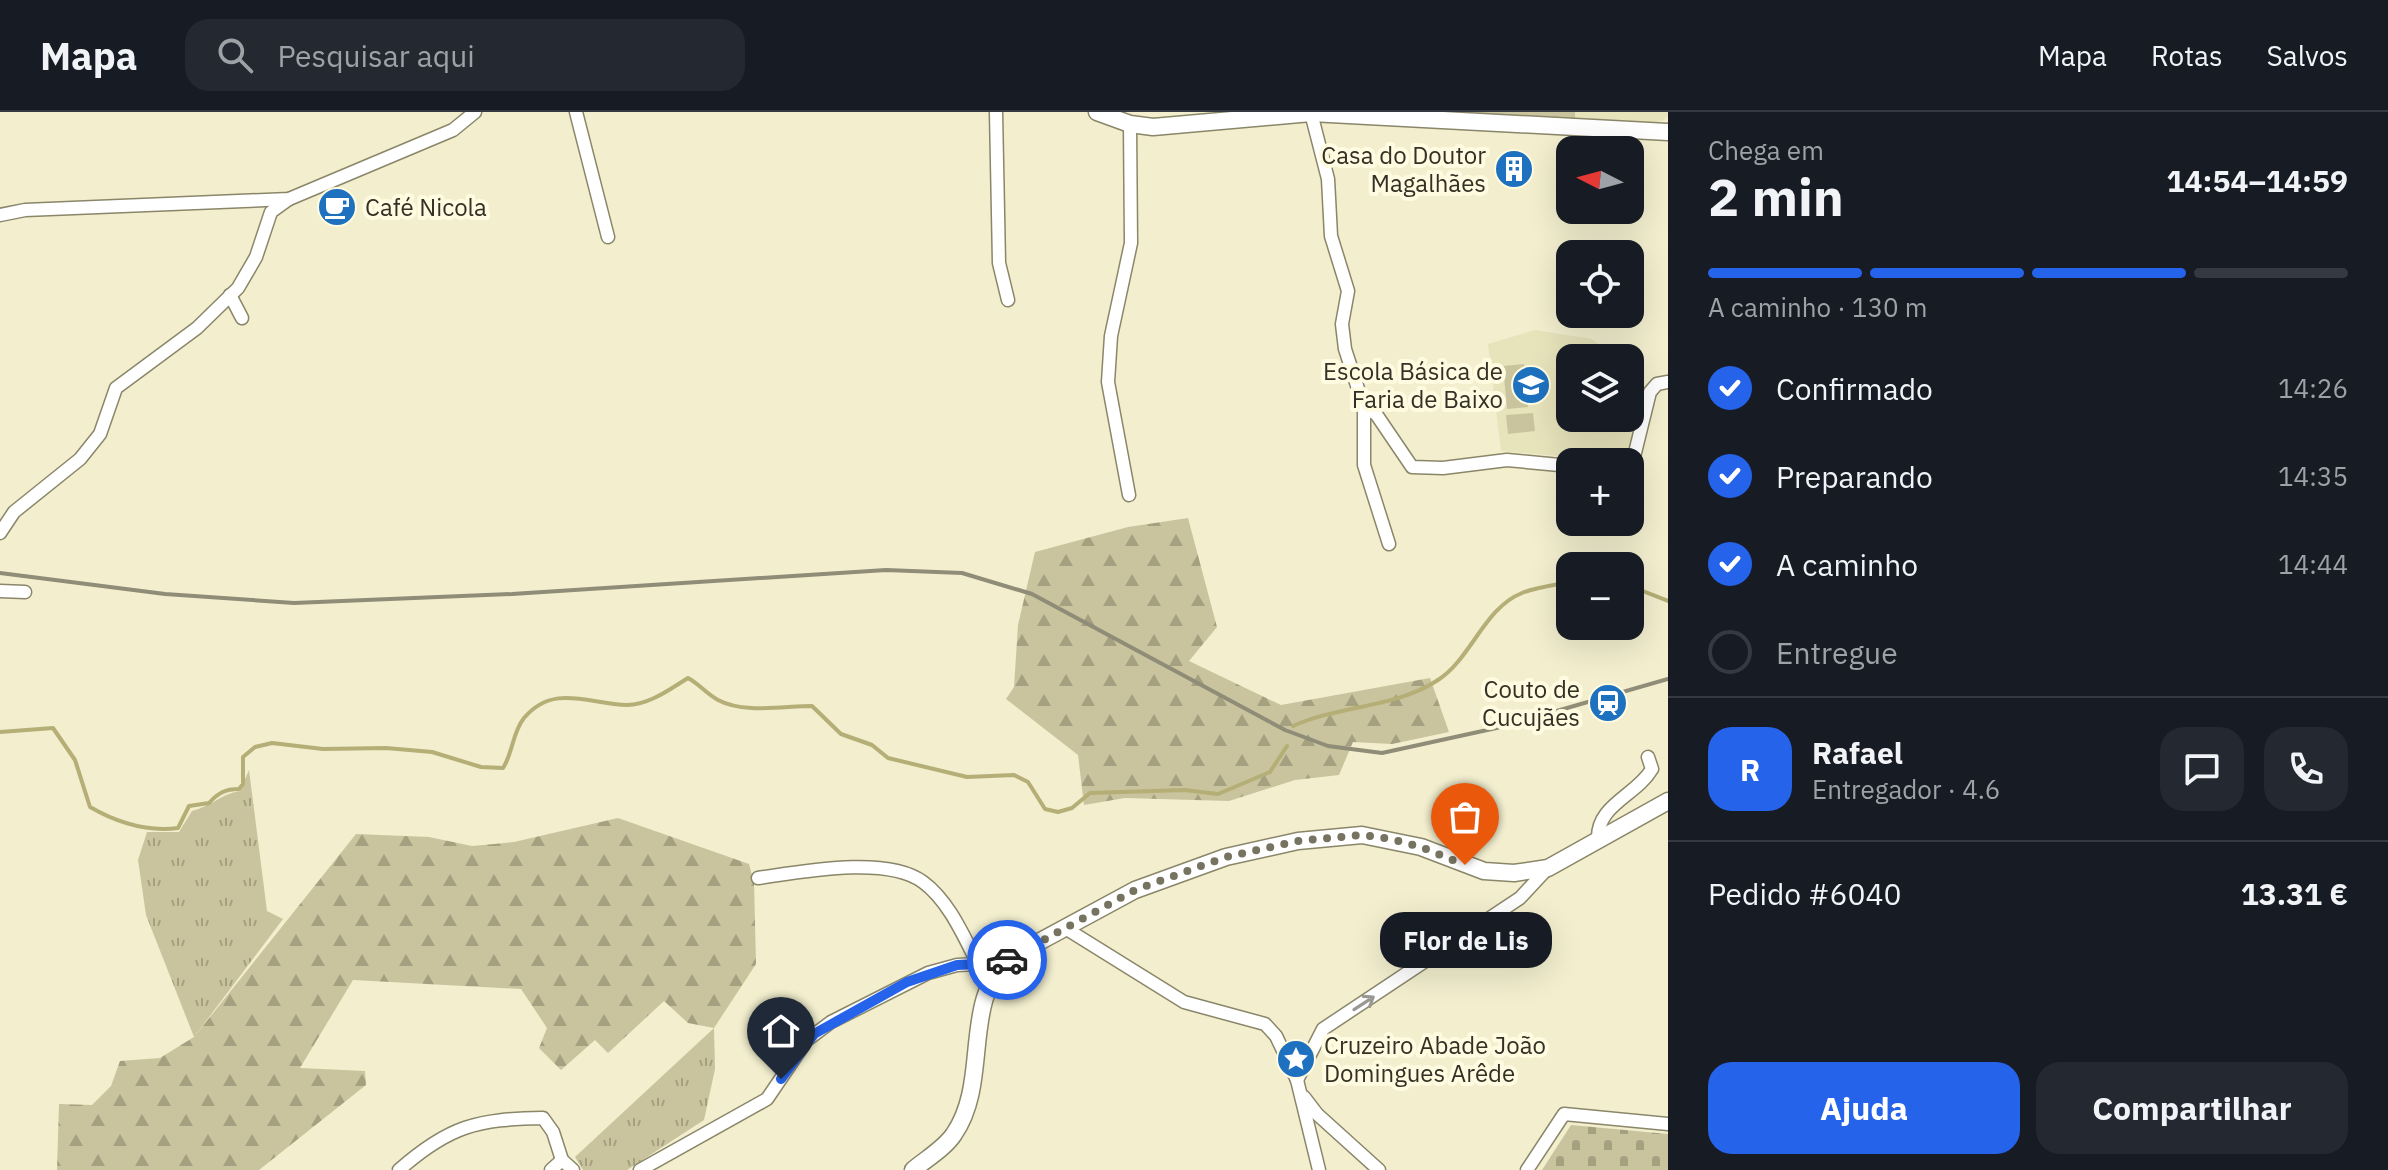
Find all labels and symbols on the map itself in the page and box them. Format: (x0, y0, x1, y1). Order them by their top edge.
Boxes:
north arrow (1556, 136, 1644, 224)
place label: Casa do Doutor Magalhães (1321, 139, 1486, 199)
building icon: Casa do Doutor Magalhães (1493, 148, 1535, 190)
cafe icon: Café Nicola (316, 186, 358, 228)
place label: Café Nicola (365, 191, 487, 223)
place label: Escola Básica de Faria de Baixo (1323, 355, 1503, 415)
school or university icon: Escola Básica de Faria de Baixo (1510, 364, 1552, 406)
place label: Couto de Cucujães (1482, 673, 1580, 733)
station icon: Couto de Cucujães (1587, 682, 1629, 724)
pin (1431, 783, 1499, 865)
callout: Flor de Lis (1379, 913, 1551, 969)
courier (967, 920, 1047, 1000)
one-way arrow (1352, 995, 1375, 1011)
pin (747, 997, 815, 1079)
place label: Cruzeiro Abade João Domingues Arêde (1324, 1029, 1546, 1089)
place icon: Cruzeiro Abade João Domingues Arêde (1275, 1038, 1317, 1080)

